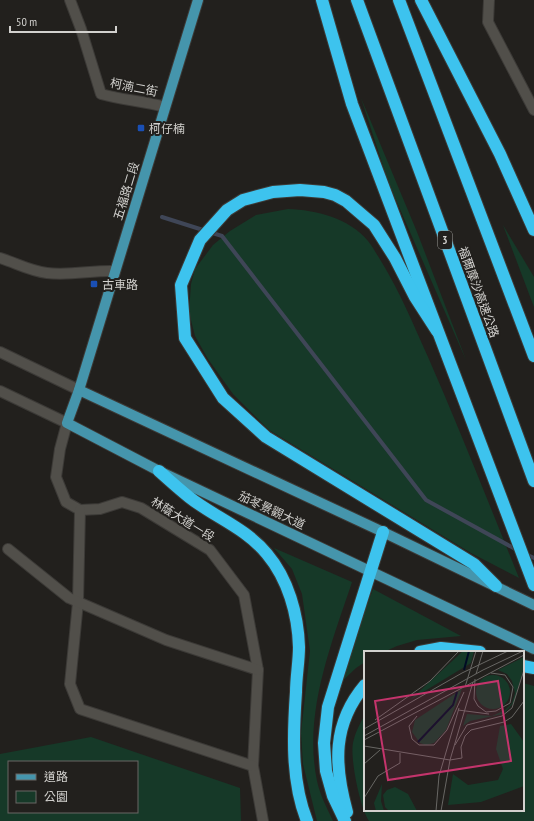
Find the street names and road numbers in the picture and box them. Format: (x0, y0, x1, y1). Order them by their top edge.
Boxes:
street label: 柯湳二街 (109, 75, 159, 99)
street label: 五福路二段 (110, 160, 142, 222)
road number: 3 (438, 231, 452, 249)
street label: 福爾摩沙高速公路 (456, 244, 502, 340)
street label: 茄苳景觀大道 (236, 488, 308, 532)
street label: 林蔭大道一段 (148, 494, 218, 544)

